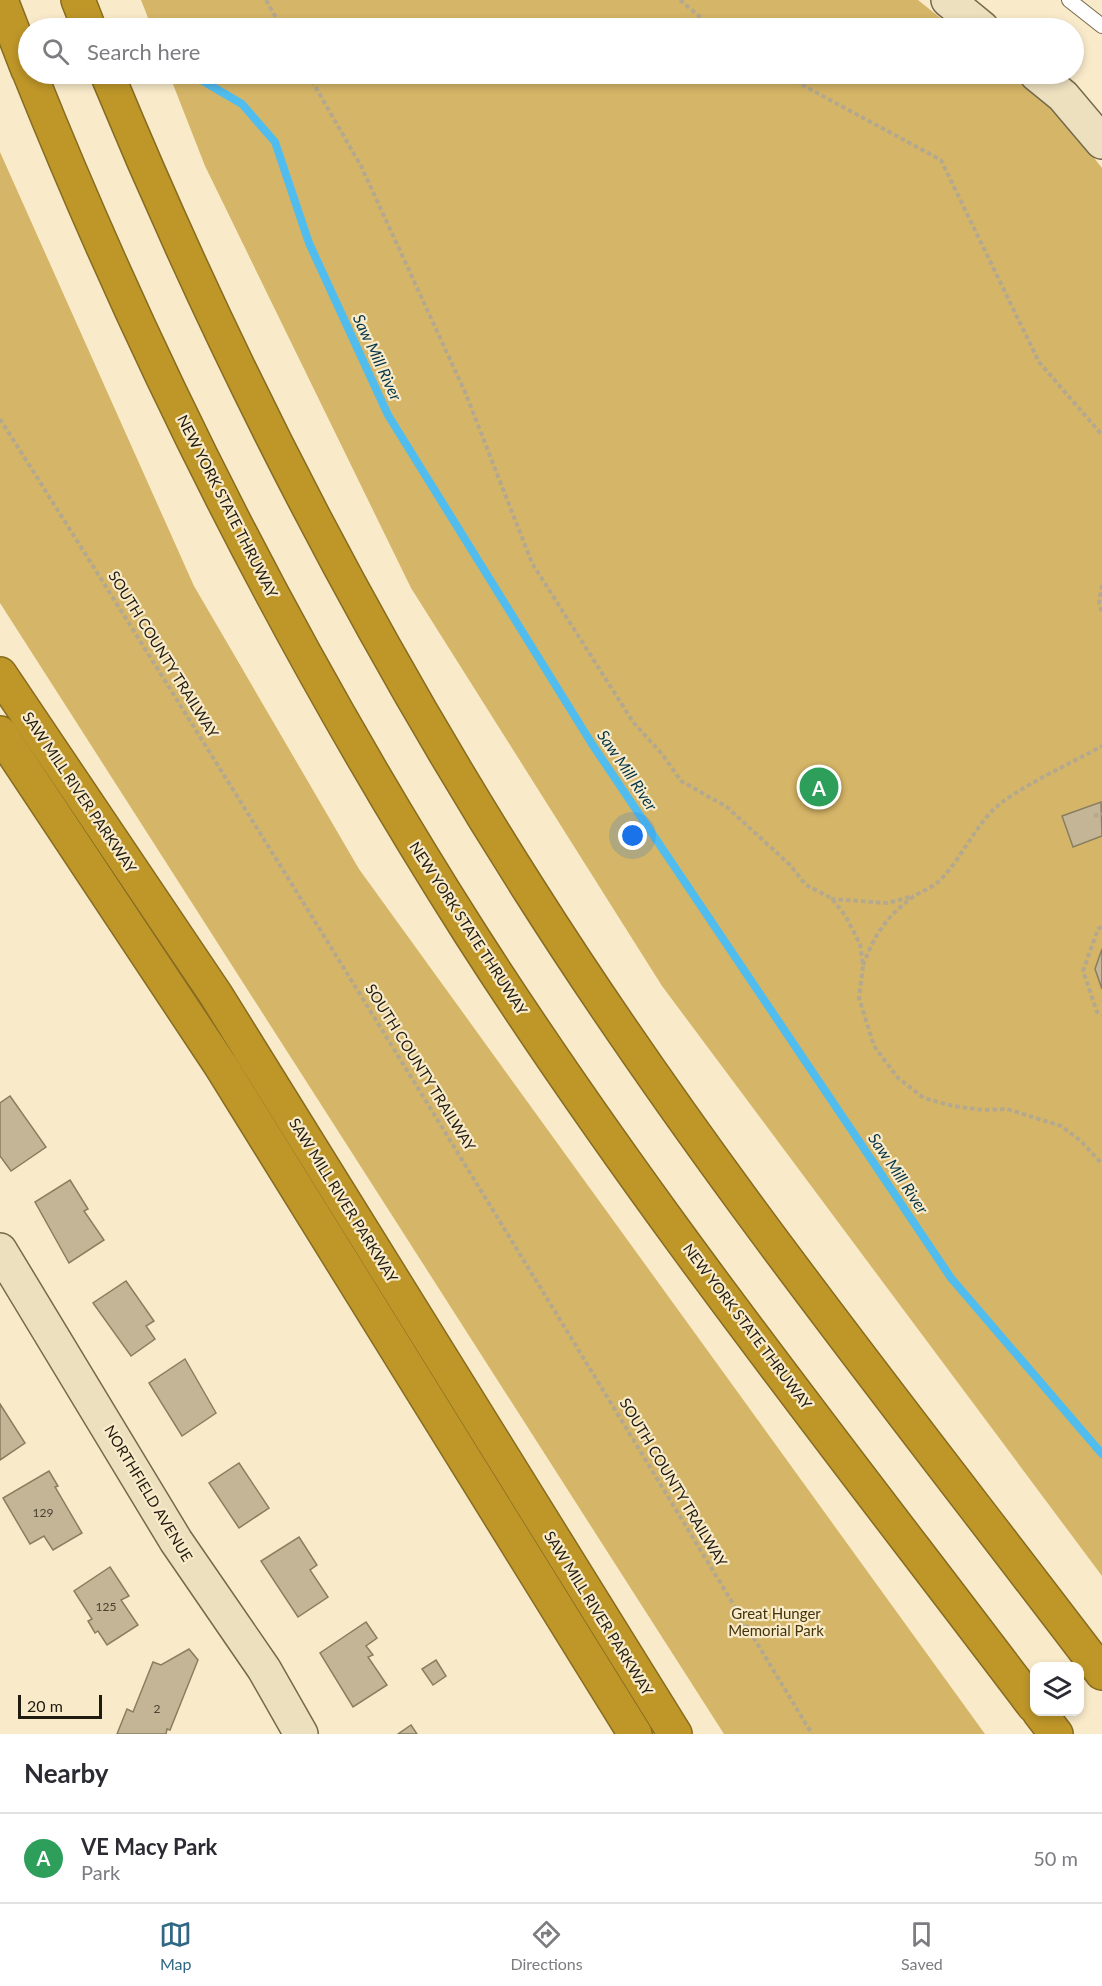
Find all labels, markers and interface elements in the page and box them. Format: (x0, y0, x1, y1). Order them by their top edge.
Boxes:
search box (18, 18, 1084, 84)
icon: search (39, 35, 72, 68)
text: Search here (87, 38, 200, 65)
water label: Saw Mill River (350, 311, 407, 404)
street label: NEW YORK STATE THRUWAY (174, 412, 282, 601)
street label: SOUTH COUNTY TRAILWAY (105, 567, 223, 741)
street label: SAW MILL RIVER PARKWAY (19, 708, 141, 876)
water label: Saw Mill River (594, 726, 662, 814)
pin: A (800, 764, 838, 810)
your location (618, 821, 647, 850)
street label: NEW YORK STATE THRUWAY (406, 838, 532, 1018)
street label: SOUTH COUNTY TRAILWAY (362, 980, 480, 1154)
street label: SAW MILL RIVER PARKWAY (286, 1115, 402, 1286)
water label: Saw Mill River (865, 1129, 933, 1217)
street label: NEW YORK STATE THRUWAY (680, 1240, 817, 1413)
street label: SOUTH COUNTY TRAILWAY (616, 1395, 732, 1570)
street label: NORTHFIELD AVENUE (101, 1422, 197, 1564)
house number: 129 (33, 1505, 53, 1520)
street label: SAW MILL RIVER PARKWAY (541, 1528, 657, 1699)
house number: 125 (96, 1599, 116, 1614)
park label: Great Hunger Memorial Park (728, 1604, 824, 1639)
map controls (1030, 1662, 1084, 1716)
button: layers (1030, 1662, 1084, 1716)
scale bar (18, 1692, 102, 1720)
text: 20 m (27, 1696, 63, 1715)
house number: 2 (154, 1701, 161, 1716)
text: Nearby (24, 1757, 109, 1789)
text: VE Macy Park (81, 1833, 217, 1860)
text: A (37, 1846, 50, 1870)
text: 50 m (1033, 1846, 1078, 1870)
text: Park (81, 1860, 120, 1884)
tab: Map (159, 1918, 192, 1973)
tab: Directions (510, 1918, 583, 1973)
tab: Saved (901, 1918, 943, 1973)

